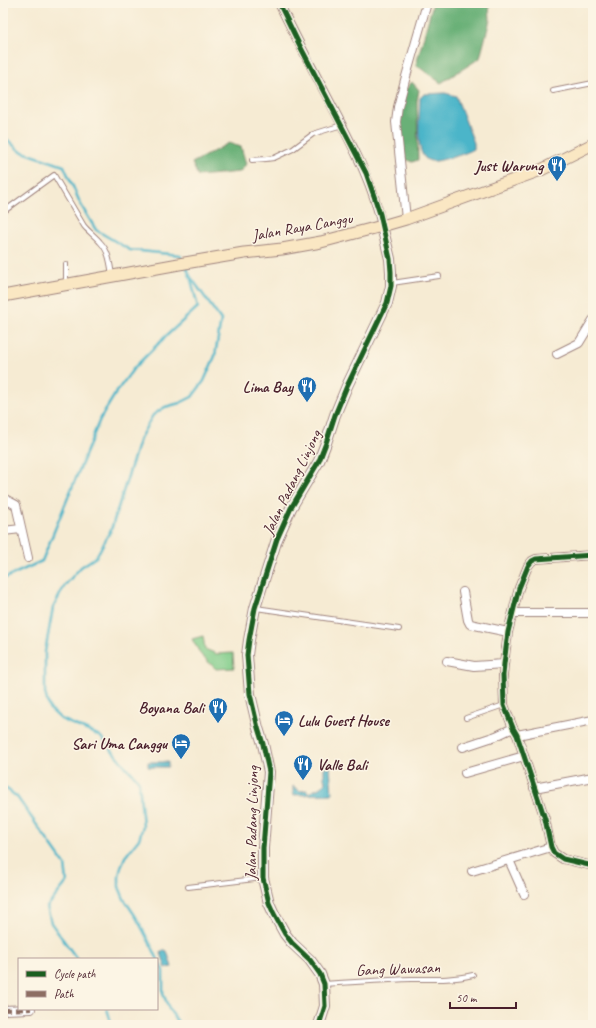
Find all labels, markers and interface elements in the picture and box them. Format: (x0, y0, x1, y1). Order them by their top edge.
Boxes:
restaurant icon: Just Warung (546, 154, 568, 182)
place label: Just Warung (474, 156, 545, 176)
street label: Jalan Raya Canggu (250, 208, 355, 246)
restaurant icon: Lima Bay (296, 375, 318, 403)
place label: Lima Bay (243, 377, 295, 397)
street label: Jalan Padang Linjong (257, 426, 326, 539)
restaurant icon: Boyana Bali (207, 696, 229, 724)
place label: Boyana Bali (139, 698, 206, 718)
hotel icon: Lulu Guest House (273, 709, 295, 737)
place label: Lulu Guest House (298, 711, 391, 731)
hotel icon: Sari Uma Canggu (170, 732, 192, 760)
place label: Sari Uma Canggu (72, 734, 169, 754)
restaurant icon: Valle Bali (292, 753, 314, 781)
place label: Valle Bali (317, 755, 369, 775)
street label: Jalan Padang Linjong (241, 765, 263, 881)
legend (18, 958, 158, 1010)
street label: Gang Wawasan (356, 958, 441, 980)
text: Cycle path (54, 966, 96, 982)
scale bar (450, 984, 516, 1010)
text: Path (54, 986, 74, 1002)
text: 50 m (456, 990, 478, 1006)

